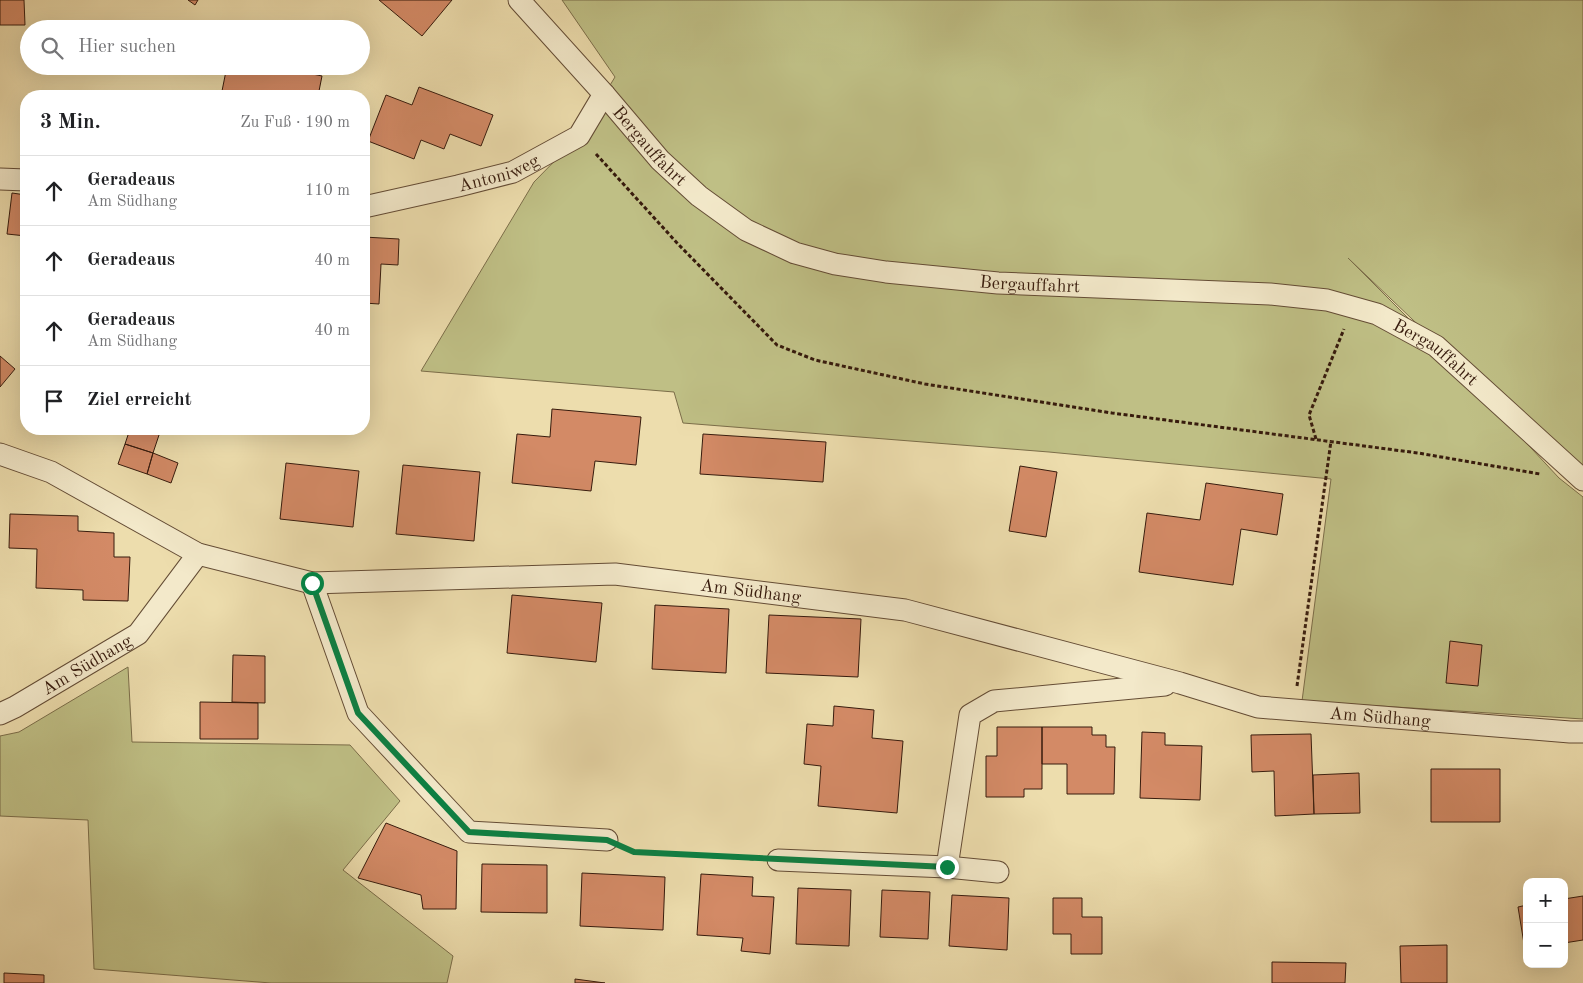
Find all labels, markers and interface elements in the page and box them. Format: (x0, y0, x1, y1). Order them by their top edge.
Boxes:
search box (20, 20, 370, 75)
icon: search (38, 34, 66, 62)
text: Hier suchen (78, 38, 176, 57)
street label: Bergauffahrt (609, 103, 690, 190)
text: 3 Min. (40, 112, 101, 133)
text: Zu Fuß · 190 m (240, 115, 350, 131)
street label: Antoniweg (456, 151, 543, 196)
text: Geradeaus (87, 171, 175, 190)
icon: ahead (40, 177, 68, 205)
text: 110 m (305, 183, 350, 199)
text: Am Südhang (87, 194, 177, 210)
icon: ahead (40, 247, 68, 275)
text: Geradeaus (87, 251, 175, 270)
text: 40 m (314, 253, 350, 269)
street label: Bergauffahrt (979, 273, 1080, 296)
text: Geradeaus (87, 311, 175, 330)
icon: ahead (40, 317, 68, 345)
street label: Bergauffahrt (1390, 317, 1481, 390)
text: 40 m (314, 323, 350, 339)
text: Am Südhang (87, 334, 177, 350)
icon: arrive (40, 387, 68, 415)
text: Ziel erreicht (87, 391, 192, 410)
route start (301, 572, 324, 595)
street label: Am Südhang (699, 577, 802, 607)
street label: Am Südhang (39, 631, 136, 699)
street label: Am Südhang (1329, 705, 1432, 731)
route end (936, 856, 959, 879)
map controls (1523, 878, 1568, 968)
button: + (1523, 878, 1568, 923)
button: − (1523, 923, 1568, 968)

